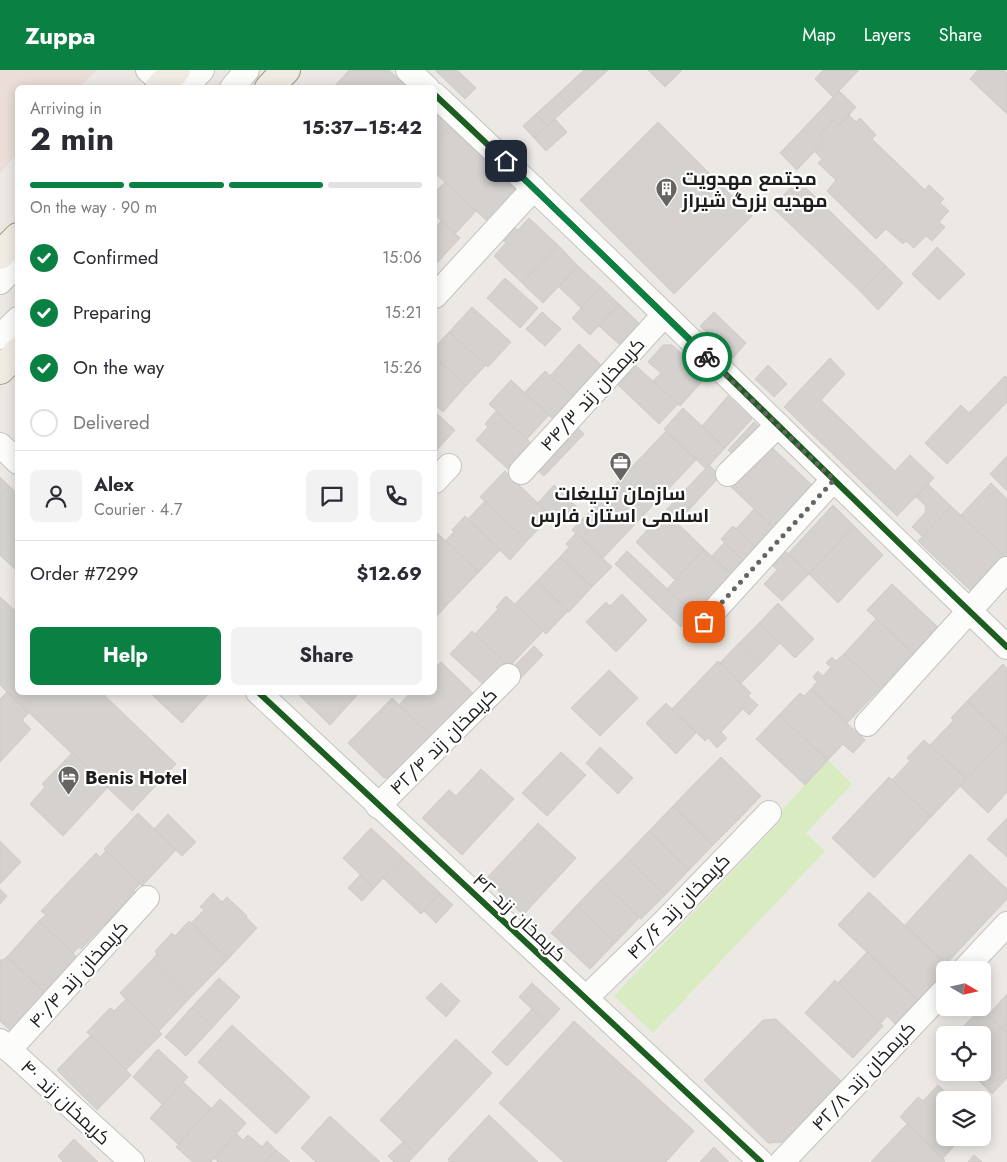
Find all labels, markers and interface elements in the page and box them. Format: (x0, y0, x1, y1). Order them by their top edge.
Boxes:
text: Zuppa (25, 18, 96, 53)
text: Map (802, 22, 836, 48)
text: Layers (864, 22, 911, 48)
text: Share (939, 22, 982, 48)
text: Arriving in (30, 97, 102, 120)
text: 15:37–15:42 (302, 114, 422, 141)
text: 2 min (30, 116, 114, 162)
pin (485, 140, 527, 182)
icon: home (492, 147, 520, 175)
place label: مجتمع مهدویت مهدیه بزرگ شیراز (681, 165, 828, 214)
building icon: مجتمع مهدویت مهدیه بزرگ شیراز (654, 177, 678, 208)
text: On the way · 90 m (30, 196, 157, 219)
icon: check (30, 244, 58, 272)
text: Confirmed (73, 244, 159, 271)
text: 15:06 (382, 246, 422, 269)
icon: check (30, 299, 58, 327)
text: Preparing (73, 299, 151, 326)
text: 15:21 (385, 301, 422, 324)
street label: کریمخان زند ۴۴/۳ (534, 332, 651, 457)
courier (682, 332, 732, 382)
icon: bike (693, 343, 721, 371)
icon: check (30, 354, 58, 382)
text: On the way (73, 354, 164, 381)
text: 15:26 (383, 356, 422, 379)
text: Delivered (73, 409, 150, 436)
office icon: سازمان تبلیغات اسلامی استان فارس (608, 450, 632, 481)
button: person (30, 470, 82, 522)
button: chat (306, 470, 358, 522)
button: phone (370, 470, 422, 522)
text: Alex (94, 471, 134, 498)
place label: سازمان تبلیغات اسلامی استان فارس (531, 480, 709, 529)
text: Courier · 4.7 (94, 498, 182, 521)
text: Order #7299 (30, 560, 139, 587)
text: $12.69 (357, 560, 422, 587)
pin (683, 601, 725, 643)
icon: bag (690, 608, 718, 636)
button: Help (30, 627, 221, 685)
button: Share (231, 627, 422, 685)
street label: کریمخان زند ۴۲/۴ (384, 682, 503, 801)
place label: Benis Hotel (85, 764, 187, 791)
hotel icon: Benis Hotel (57, 765, 81, 796)
street label: کریمخان زند ۴۲/۶ (621, 847, 736, 965)
street label: کریمخان زند ۴۲ (467, 867, 573, 968)
street label: کریمخان زند ۴۰/۴ (23, 915, 134, 1034)
north arrow (936, 961, 991, 1016)
map controls (936, 961, 991, 1146)
street label: کریمخان زند ۴۲/۸ (805, 1016, 921, 1137)
button: locate (936, 1026, 991, 1081)
street label: کریمخان زند ۴۰ (15, 1054, 117, 1151)
button: layers (936, 1091, 991, 1146)

